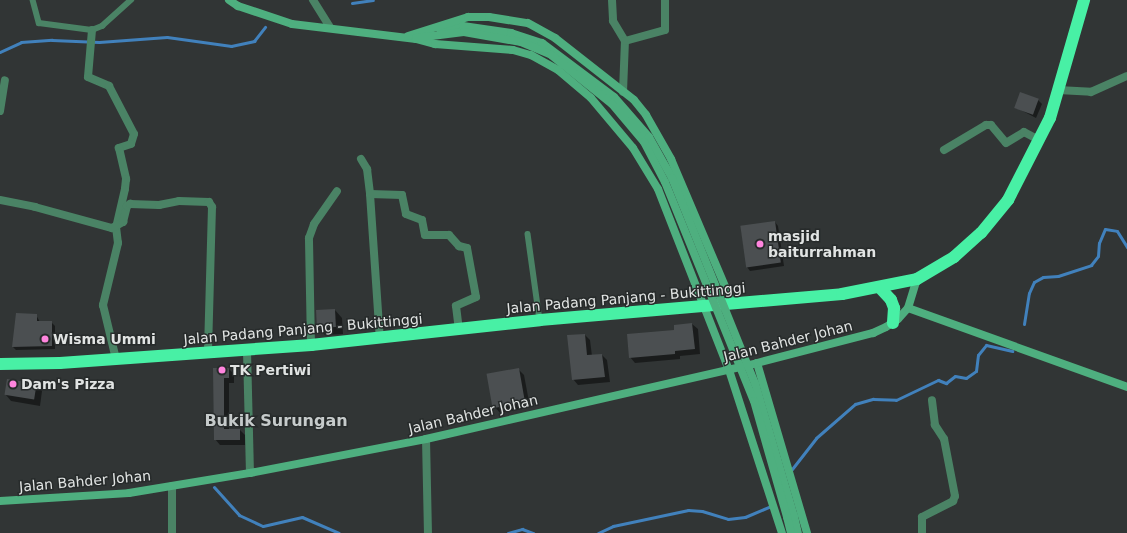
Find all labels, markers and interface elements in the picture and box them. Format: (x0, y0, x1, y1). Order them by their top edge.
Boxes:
place label: masjid baiturrahman (768, 228, 876, 260)
marker: masjid baiturrahman (755, 239, 765, 249)
street label: Jalan Padang Panjang - Bukittinggi (506, 279, 746, 317)
street label: Jalan Padang Panjang - Bukittinggi (183, 310, 423, 348)
street label: Jalan Bahder Johan (722, 317, 854, 365)
place label: Wisma Ummi (53, 331, 156, 347)
marker: Wisma Ummi (40, 334, 50, 344)
place label: TK Pertiwi (230, 362, 311, 378)
marker: TK Pertiwi (217, 365, 227, 375)
place label: Dam's Pizza (21, 376, 115, 392)
marker: Dam's Pizza (8, 379, 18, 389)
street label: Jalan Bahder Johan (407, 391, 539, 437)
district label: Bukik Surungan (204, 411, 348, 431)
street label: Jalan Bahder Johan (18, 467, 152, 495)

